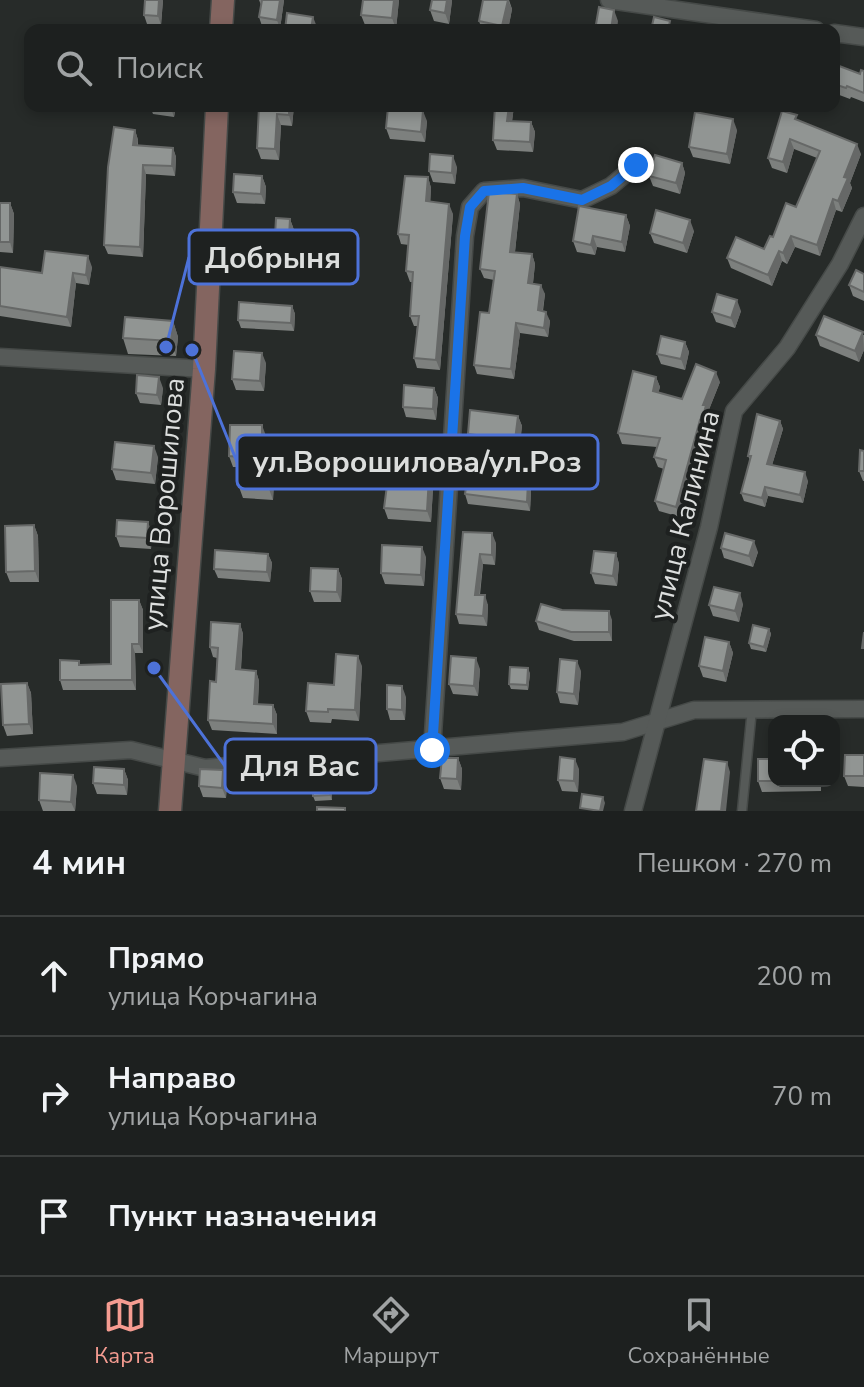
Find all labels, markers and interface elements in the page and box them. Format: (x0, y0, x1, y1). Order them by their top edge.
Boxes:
search box (24, 24, 840, 112)
icon: search (52, 46, 96, 90)
text: Поиск (116, 48, 203, 89)
route end (618, 147, 654, 183)
callout: Добрыня (189, 230, 358, 284)
text: Добрыня (205, 238, 341, 279)
street label: улица Ворошилова (134, 376, 194, 632)
street label: улица Калинина (641, 406, 729, 624)
callout: ул.Ворошилова/ул.Роз (237, 435, 598, 489)
text: ул.Ворошилова/ул.Роз (252, 442, 582, 483)
map controls (768, 715, 840, 787)
button: locate (768, 715, 840, 787)
route start (414, 732, 450, 768)
callout: Для Вас (225, 739, 376, 793)
text: Для Вас (241, 746, 360, 787)
text: 4 мин (32, 840, 126, 886)
text: Пешком · 270 m (637, 846, 832, 881)
text: Прямо (108, 938, 205, 979)
icon: ahead (32, 954, 76, 998)
text: 200 m (756, 959, 832, 994)
text: улица Корчагина (108, 979, 318, 1014)
text: Направо (108, 1058, 236, 1099)
icon: right (32, 1074, 76, 1118)
text: 70 m (772, 1079, 832, 1114)
text: улица Корчагина (108, 1099, 318, 1134)
icon: arrive (32, 1194, 76, 1238)
text: Пункт назначения (108, 1196, 377, 1237)
tab: Карта (94, 1293, 155, 1371)
tab: Маршрут (343, 1293, 439, 1371)
tab: Сохранённые (628, 1293, 770, 1371)

